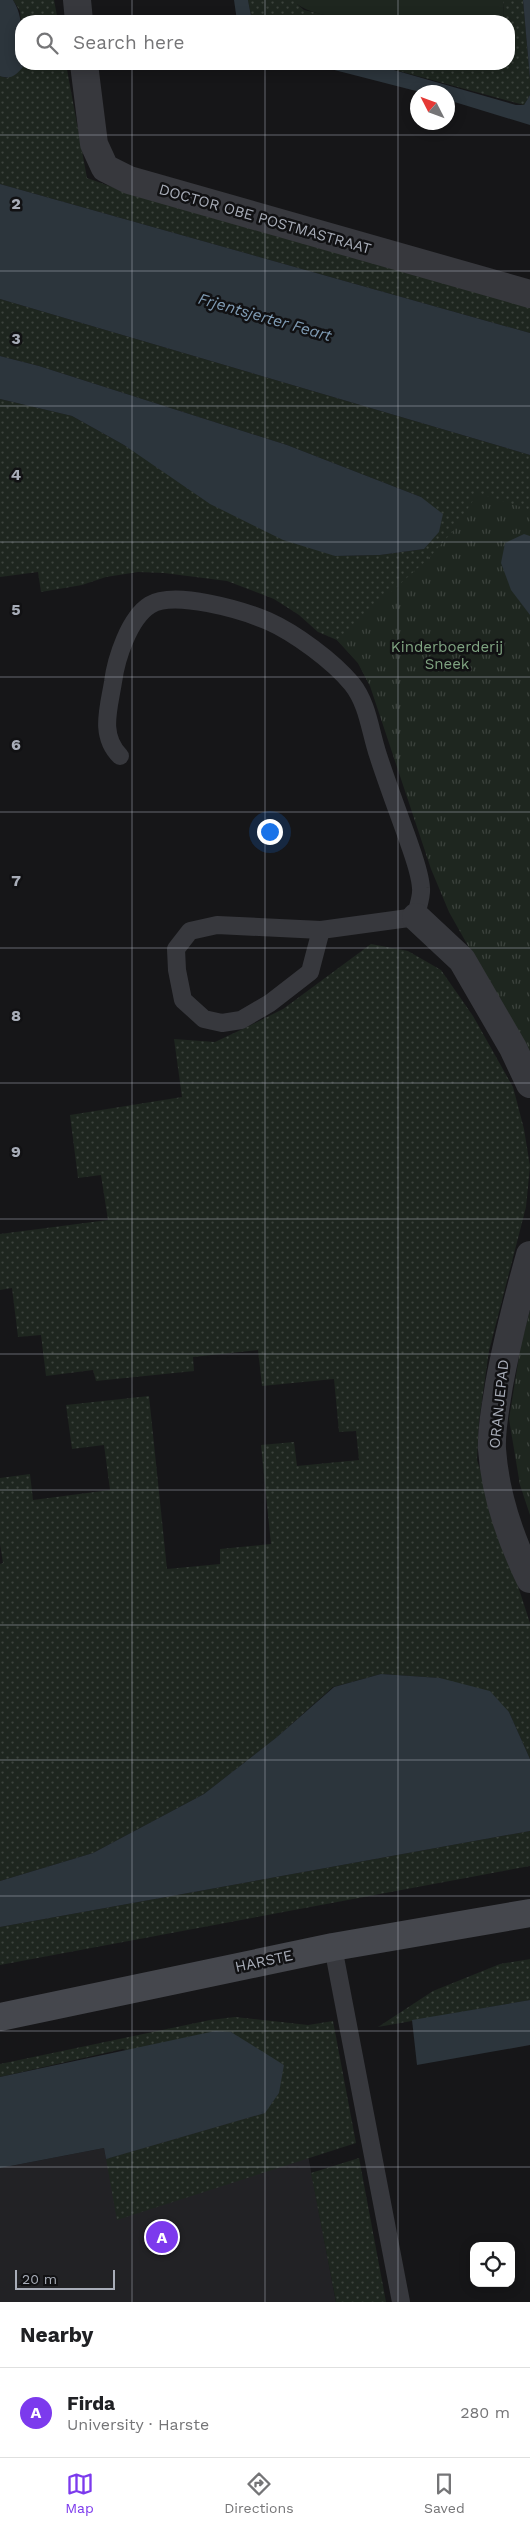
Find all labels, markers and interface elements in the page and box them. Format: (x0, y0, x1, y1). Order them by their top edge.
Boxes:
search box (15, 15, 515, 70)
icon: search (33, 29, 61, 57)
text: Search here (73, 31, 184, 54)
north arrow (410, 85, 455, 130)
street label: DOCTOR OBE POSTMASTRAAT (157, 180, 373, 258)
text: 2 (11, 194, 21, 213)
water label: Frjentsjerter Feart (196, 289, 334, 345)
text: 3 (11, 329, 21, 348)
text: 4 (11, 465, 21, 484)
text: 5 (11, 600, 21, 619)
park label: Kinderboerderij Sneek (391, 638, 503, 673)
text: 6 (11, 735, 21, 754)
your location (257, 819, 283, 845)
text: 7 (11, 871, 21, 890)
text: 8 (11, 1006, 21, 1025)
text: 9 (11, 1142, 21, 1161)
street label: ORANJEPAD (485, 1359, 513, 1449)
street label: HARSTE (233, 1946, 295, 1976)
pin: A (146, 2218, 178, 2256)
map controls (470, 2242, 515, 2287)
button: locate (470, 2242, 515, 2287)
scale bar (15, 2267, 115, 2290)
text: 20 m (22, 2271, 57, 2287)
text: Nearby (20, 2322, 93, 2347)
text: Firda (67, 2392, 115, 2415)
text: A (31, 2403, 41, 2422)
text: 280 m (460, 2403, 510, 2422)
text: University · Harste (67, 2415, 209, 2434)
tab: Map (65, 2470, 94, 2516)
tab: Directions (224, 2470, 294, 2516)
tab: Saved (424, 2470, 465, 2516)

